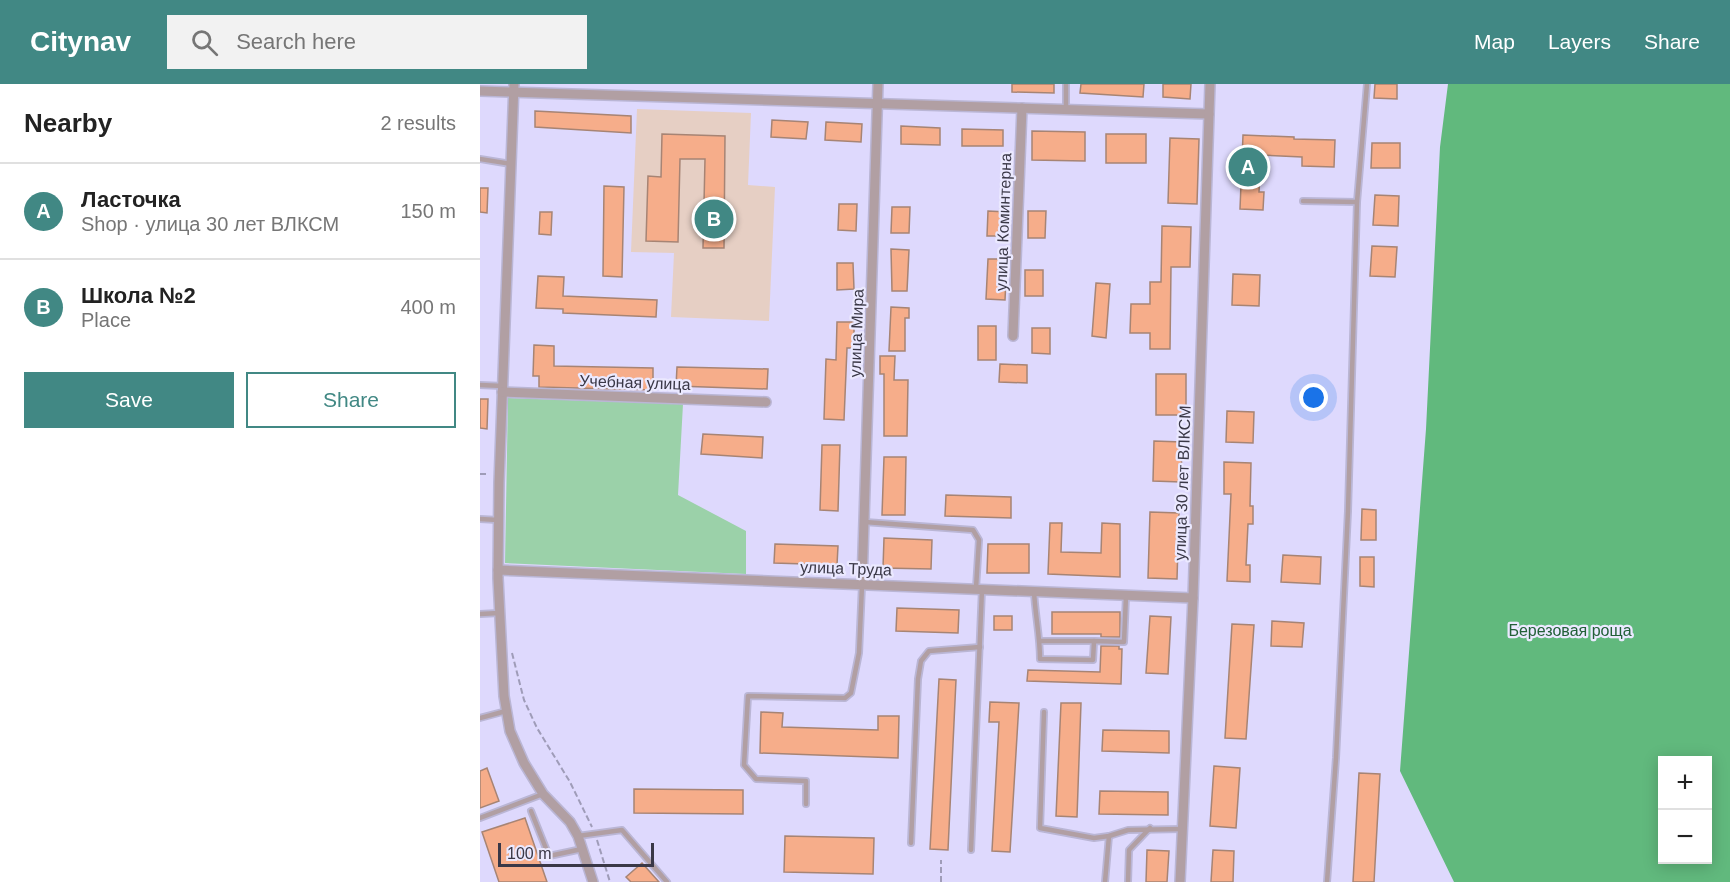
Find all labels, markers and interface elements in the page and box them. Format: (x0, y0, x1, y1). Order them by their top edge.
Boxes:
search box (167, 15, 587, 69)
text: Citynav (30, 26, 131, 57)
icon: search (188, 26, 221, 59)
text: Search here (236, 29, 356, 54)
text: Map (1474, 30, 1515, 53)
text: Layers (1548, 30, 1611, 53)
text: Share (1644, 30, 1700, 53)
text: Nearby (24, 108, 112, 138)
text: 2 results (380, 112, 456, 134)
pin: A (1228, 144, 1268, 190)
street label: улица Коминтерна (993, 153, 1014, 291)
text: Ласточка (81, 187, 181, 212)
pin: B (694, 196, 734, 242)
text: A (36, 200, 51, 222)
text: 150 m (400, 200, 456, 222)
text: Shop · улица 30 лет ВЛКСМ (81, 213, 339, 235)
text: Школа №2 (81, 283, 196, 308)
street label: улица Мира (846, 288, 867, 378)
text: B (36, 296, 51, 318)
text: 400 m (400, 296, 456, 318)
text: Place (81, 309, 131, 331)
button: Save (24, 372, 234, 428)
button: Share (246, 372, 456, 428)
street label: Учебная улица (579, 372, 691, 393)
your location (1299, 383, 1328, 412)
street label: улица 30 лет ВЛКСМ (1171, 405, 1194, 561)
street label: улица Труда (800, 558, 892, 579)
park label: Березовая роща (1508, 622, 1632, 639)
map controls (1658, 756, 1712, 864)
button: + (1658, 756, 1712, 810)
button: − (1658, 810, 1712, 864)
scale bar (498, 840, 654, 868)
text: 100 m (507, 845, 551, 862)

